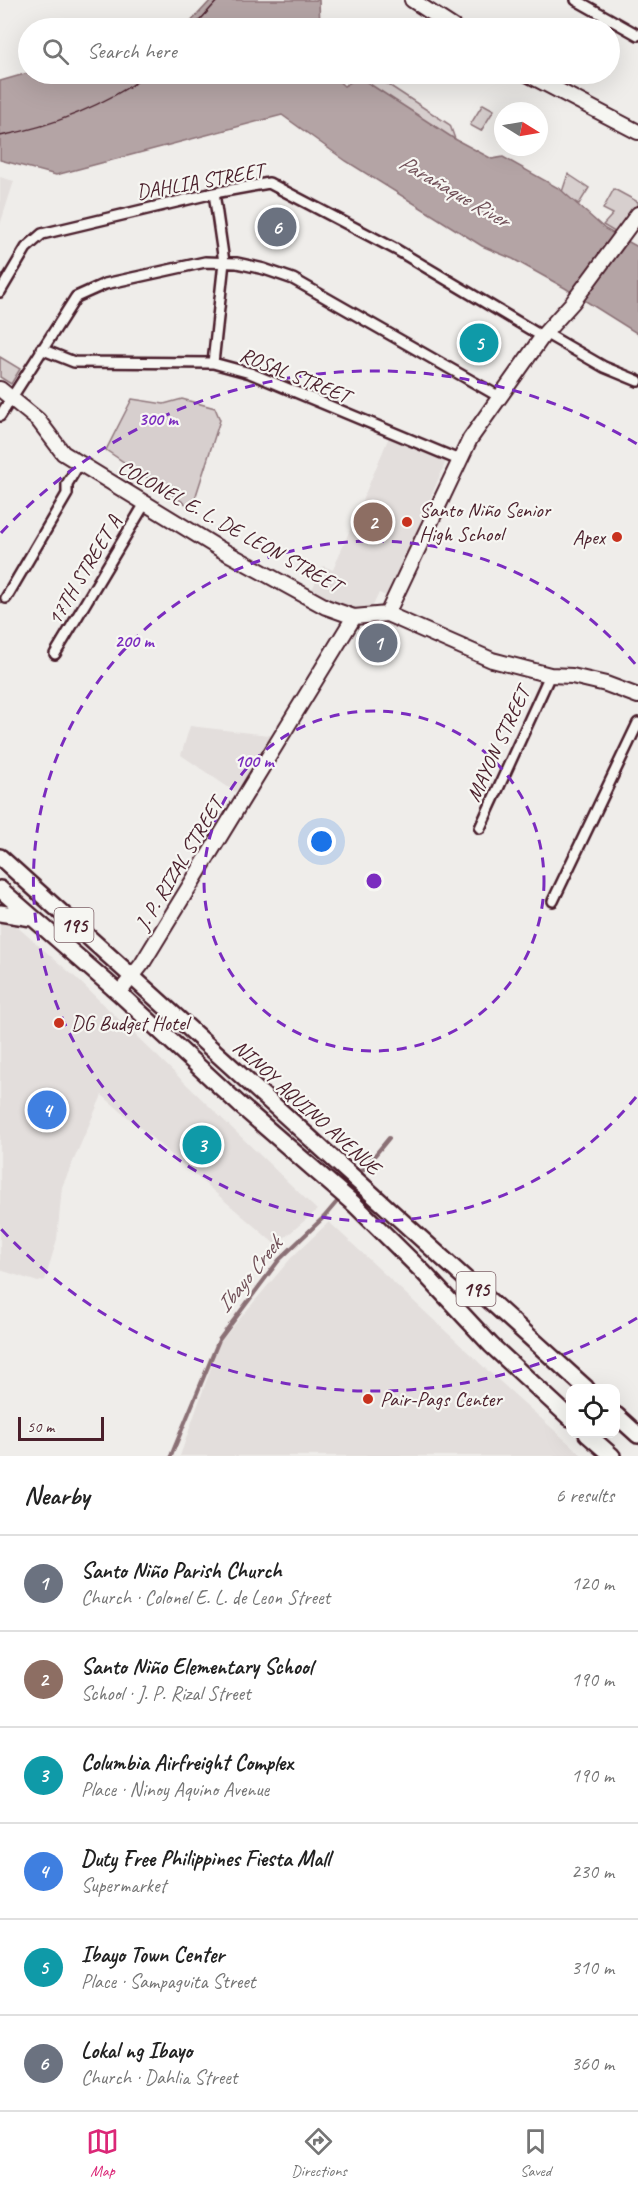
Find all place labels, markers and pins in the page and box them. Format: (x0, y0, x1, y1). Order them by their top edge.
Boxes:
pin: 6 (258, 204, 296, 250)
pin: 5 (460, 320, 498, 366)
place label: Santo Niño Senior High School (419, 497, 552, 547)
pin: 2 (354, 500, 392, 544)
marker: Santo Niño Senior High School (400, 515, 414, 529)
place label: Apex (572, 524, 607, 550)
marker: Apex (610, 530, 624, 544)
pin: 1 (358, 620, 398, 666)
centre of rings (364, 871, 384, 891)
place label: DG Budget Hotel (71, 1010, 192, 1036)
marker: DG Budget Hotel (52, 1016, 66, 1030)
pin: 4 (28, 1088, 66, 1132)
pin: 3 (182, 1122, 222, 1168)
place label: Pair-Pags Center (380, 1386, 503, 1412)
marker: Pair-Pags Center (361, 1392, 375, 1406)

